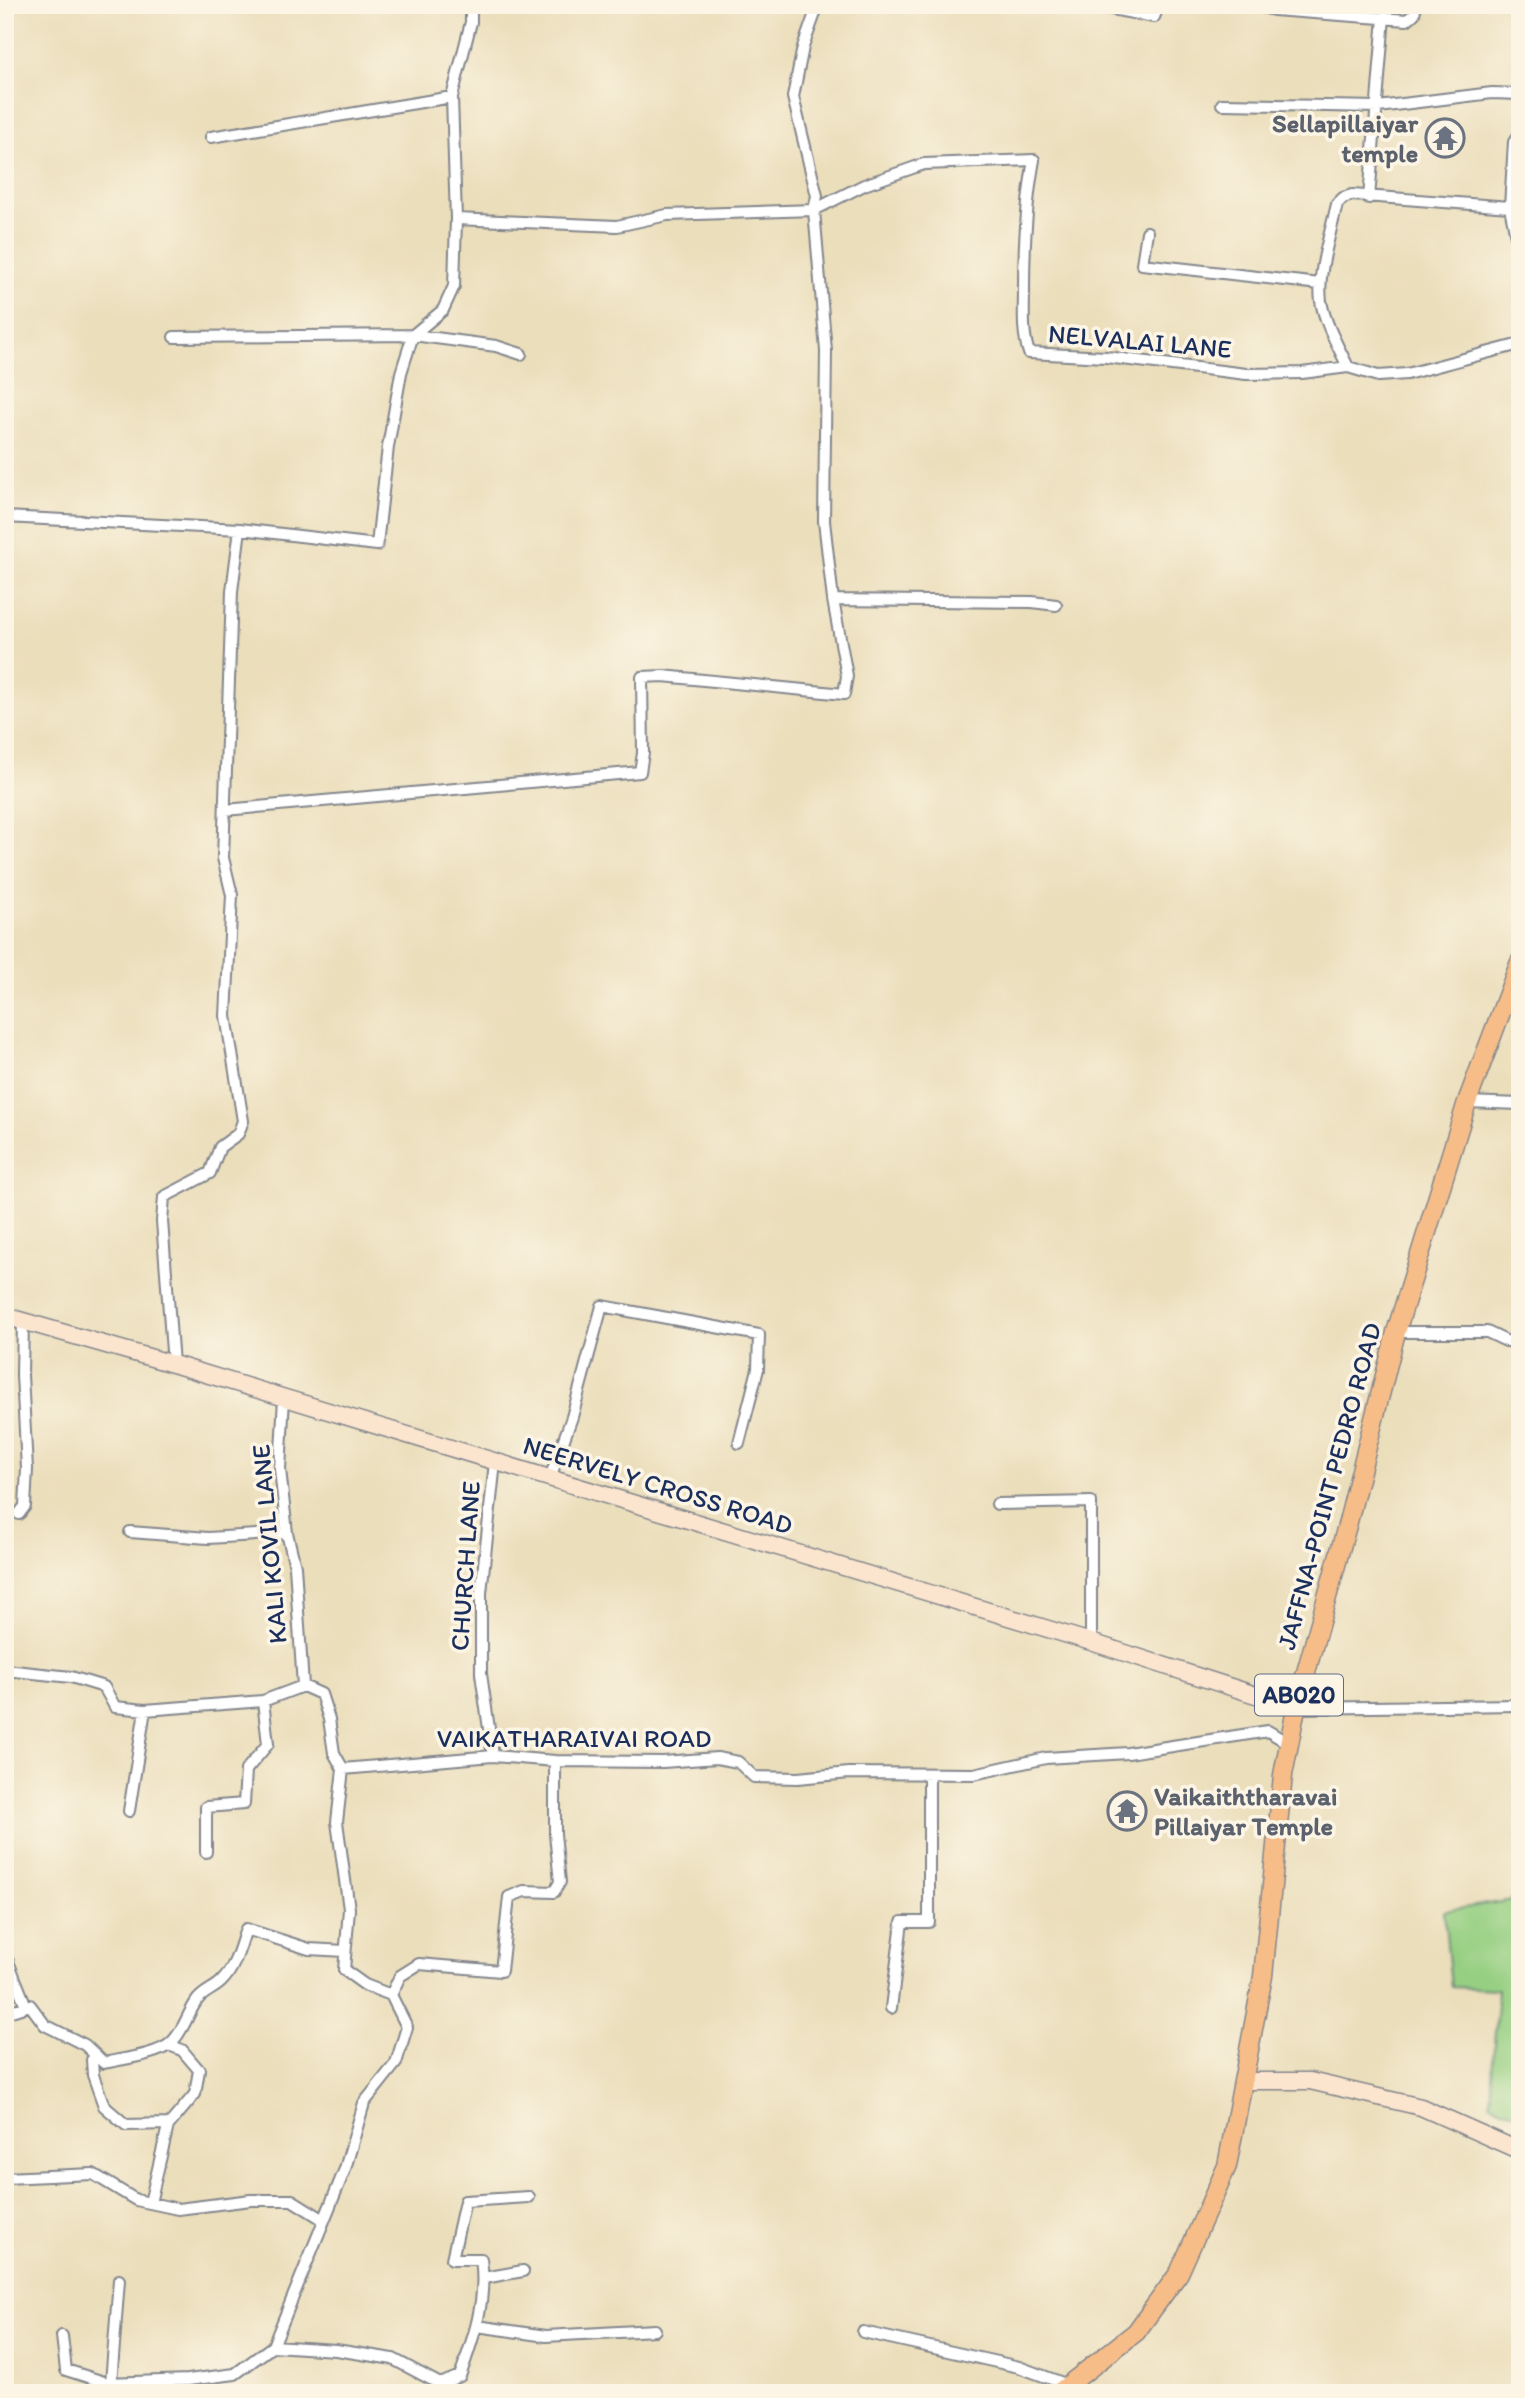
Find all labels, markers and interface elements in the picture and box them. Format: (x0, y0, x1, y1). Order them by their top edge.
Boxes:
place label: Sellapillaiyar temple (1272, 107, 1419, 169)
temple icon: Sellapillaiyar temple (1424, 117, 1466, 159)
street label: NELVALAI LANE (1047, 317, 1233, 365)
street label: JAFFNA-POINT PEDRO ROAD (1270, 1319, 1388, 1653)
street label: NEERVELY CROSS ROAD (519, 1429, 797, 1541)
street label: KALI KOVIL LANE (244, 1443, 294, 1645)
street label: CHURCH LANE (443, 1480, 487, 1652)
road number: AB020 (1255, 1674, 1343, 1716)
street label: VAIKATHARAIVAI ROAD (437, 1722, 711, 1754)
place label: Vaikaiththaravai Pillaiyar Temple (1154, 1780, 1337, 1842)
temple icon: Vaikaiththaravai Pillaiyar Temple (1106, 1790, 1148, 1832)

